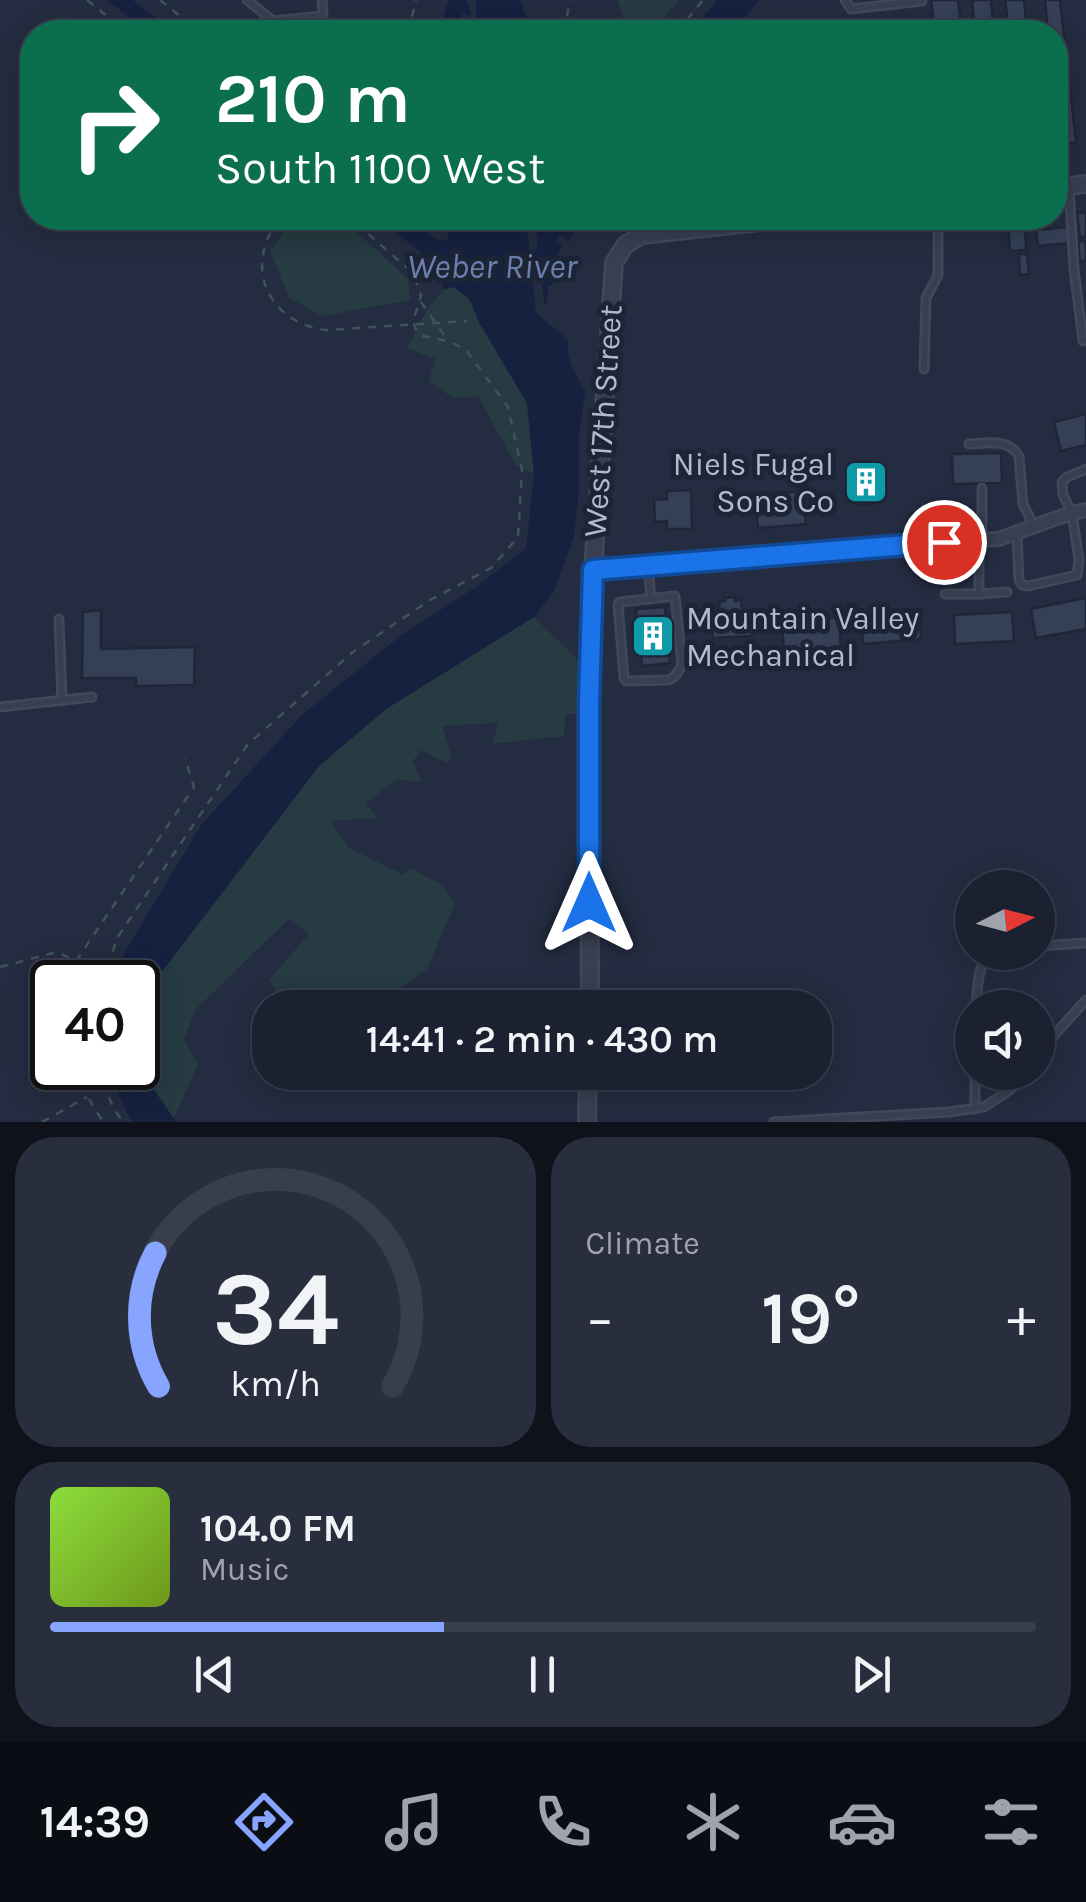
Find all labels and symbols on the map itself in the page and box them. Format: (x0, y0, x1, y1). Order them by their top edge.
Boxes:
water label: Weber River (407, 246, 578, 287)
street label: West 17th Street (576, 304, 630, 538)
place label: Niels Fugal Sons Co (673, 446, 834, 520)
building icon: Niels Fugal Sons Co (843, 459, 889, 505)
pin (902, 500, 987, 585)
place label: Mountain Valley Mechanical (686, 600, 919, 674)
building icon: Mountain Valley Mechanical (630, 613, 676, 659)
position arrow (537, 851, 641, 955)
north arrow (955, 870, 1055, 970)
speed limit sign: 40 (30, 960, 160, 1090)

